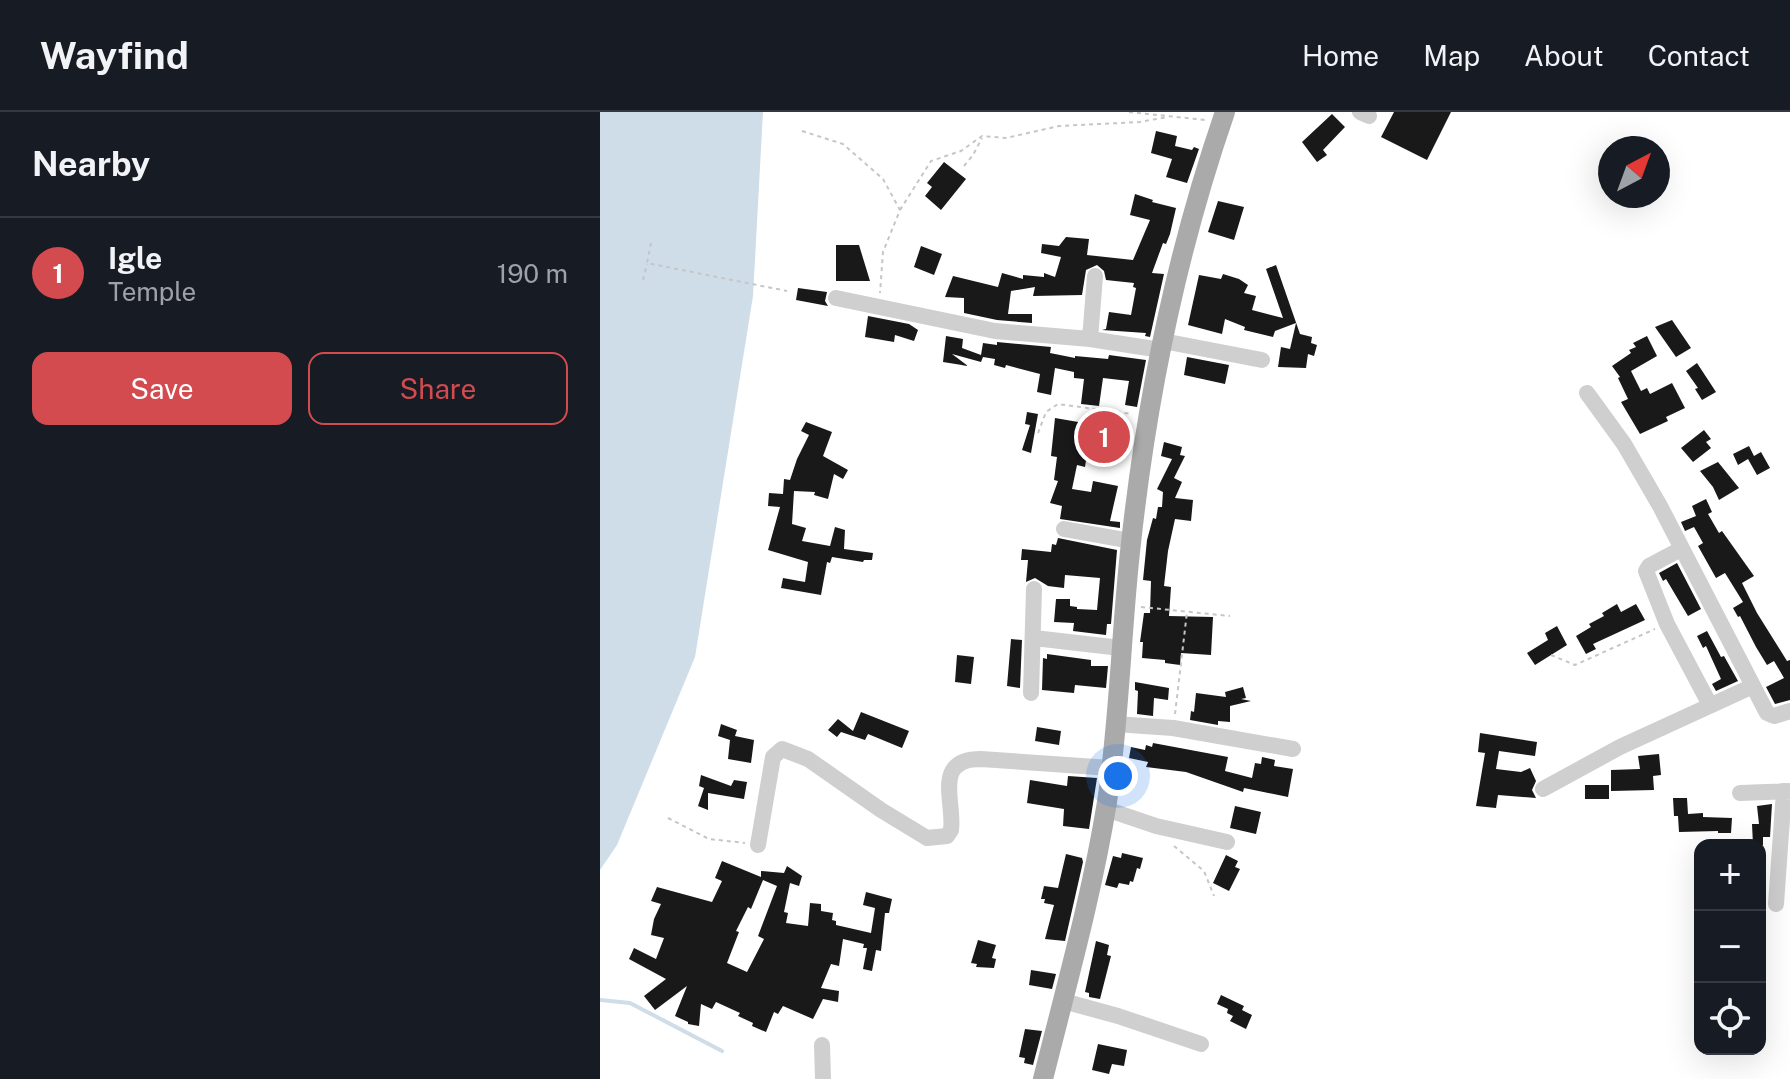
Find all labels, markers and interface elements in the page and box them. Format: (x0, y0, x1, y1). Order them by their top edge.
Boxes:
text: Wayfind (40, 33, 189, 78)
text: Home (1302, 39, 1379, 72)
text: Map (1423, 39, 1480, 72)
text: About (1524, 39, 1604, 72)
text: Contact (1648, 39, 1750, 72)
north arrow (1598, 136, 1670, 208)
text: Nearby (32, 144, 150, 184)
text: Igle (108, 240, 162, 276)
text: 1 (52, 258, 64, 289)
text: 190 m (497, 258, 568, 289)
text: Temple (108, 276, 196, 307)
button: Save (32, 352, 292, 425)
button: Share (308, 352, 568, 425)
pin: 1 (1078, 407, 1130, 467)
your location (1098, 756, 1138, 796)
map controls (1694, 839, 1766, 1055)
button: + (1694, 839, 1766, 911)
button: − (1694, 911, 1766, 983)
button: locate (1694, 983, 1766, 1055)

